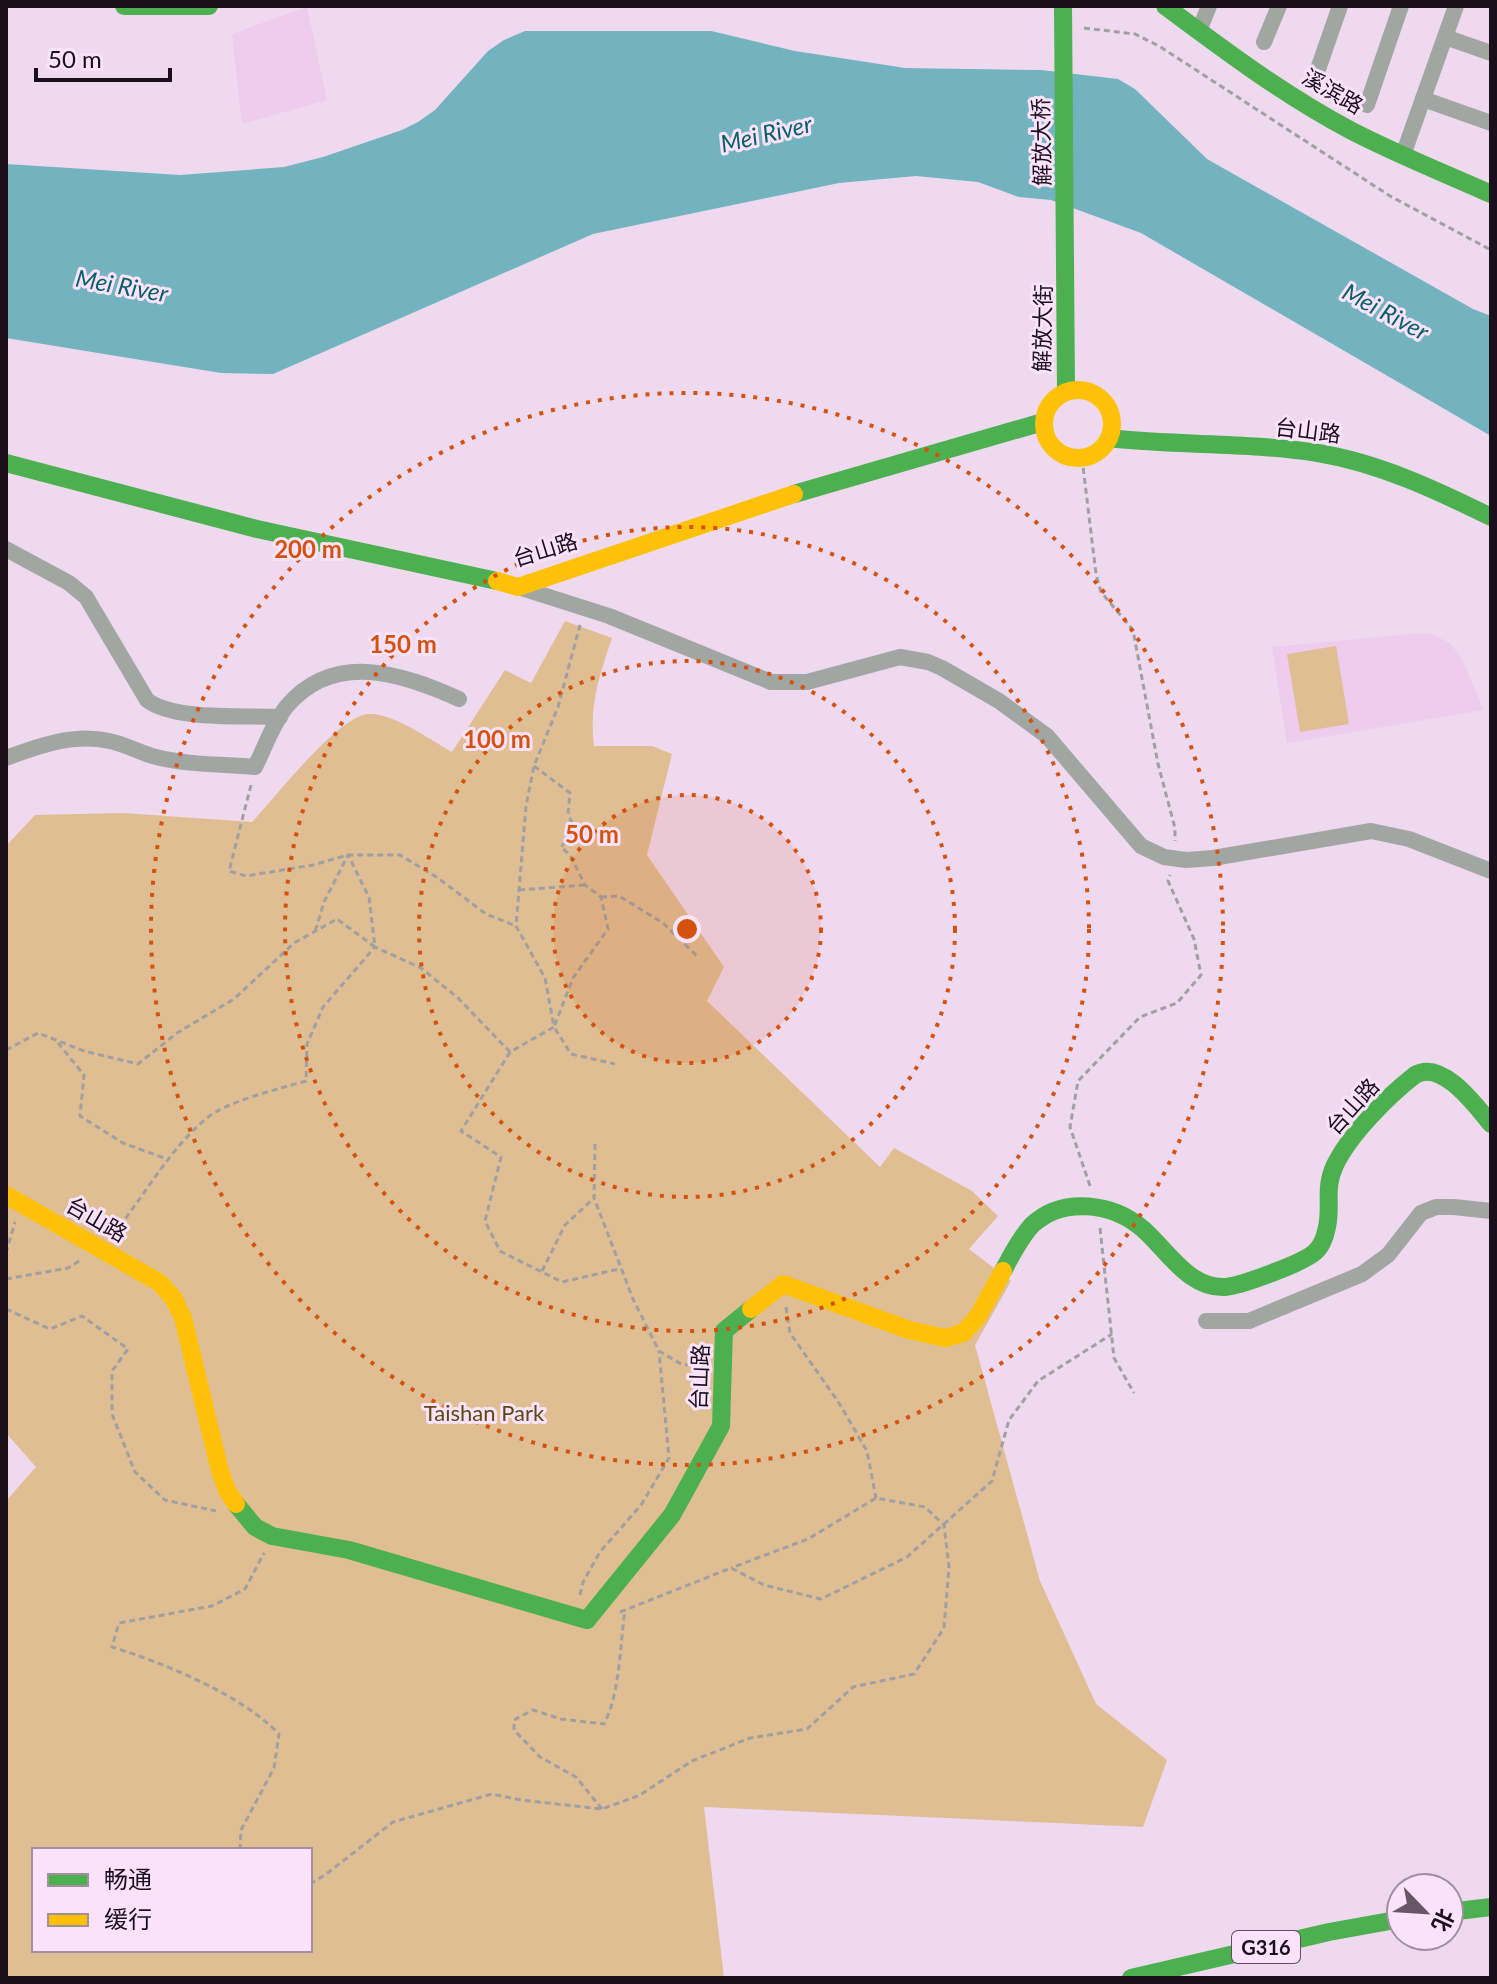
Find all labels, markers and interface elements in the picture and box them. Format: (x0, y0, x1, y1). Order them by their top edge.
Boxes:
scale bar (36, 32, 170, 82)
text: 50 m (48, 44, 102, 73)
street label: 溪滨路 (1298, 63, 1368, 119)
street label: 解放大桥 (1027, 98, 1055, 186)
water label: Mei River (717, 108, 815, 158)
water label: Mei River (74, 263, 171, 308)
water label: Mei River (1338, 276, 1435, 346)
street label: 解放大街 (1028, 284, 1056, 372)
street label: 台山路 (1274, 413, 1342, 447)
street label: 台山路 (509, 526, 581, 572)
text: 200 m (274, 534, 342, 563)
text: 150 m (369, 629, 437, 658)
text: 100 m (463, 724, 531, 753)
text: 50 m (565, 819, 619, 848)
centre of rings (673, 915, 701, 943)
street label: 台山路 (1320, 1072, 1384, 1140)
street label: 台山路 (62, 1191, 132, 1247)
street label: 台山路 (684, 1344, 714, 1410)
park label: Taishan Park (424, 1399, 545, 1426)
legend (32, 1848, 312, 1952)
text: 畅通 (104, 1864, 152, 1893)
north arrow (1385, 1872, 1465, 1952)
text: 缓行 (104, 1904, 152, 1933)
text: 北 (1427, 1905, 1460, 1936)
road number: G316 (1232, 1931, 1300, 1963)

